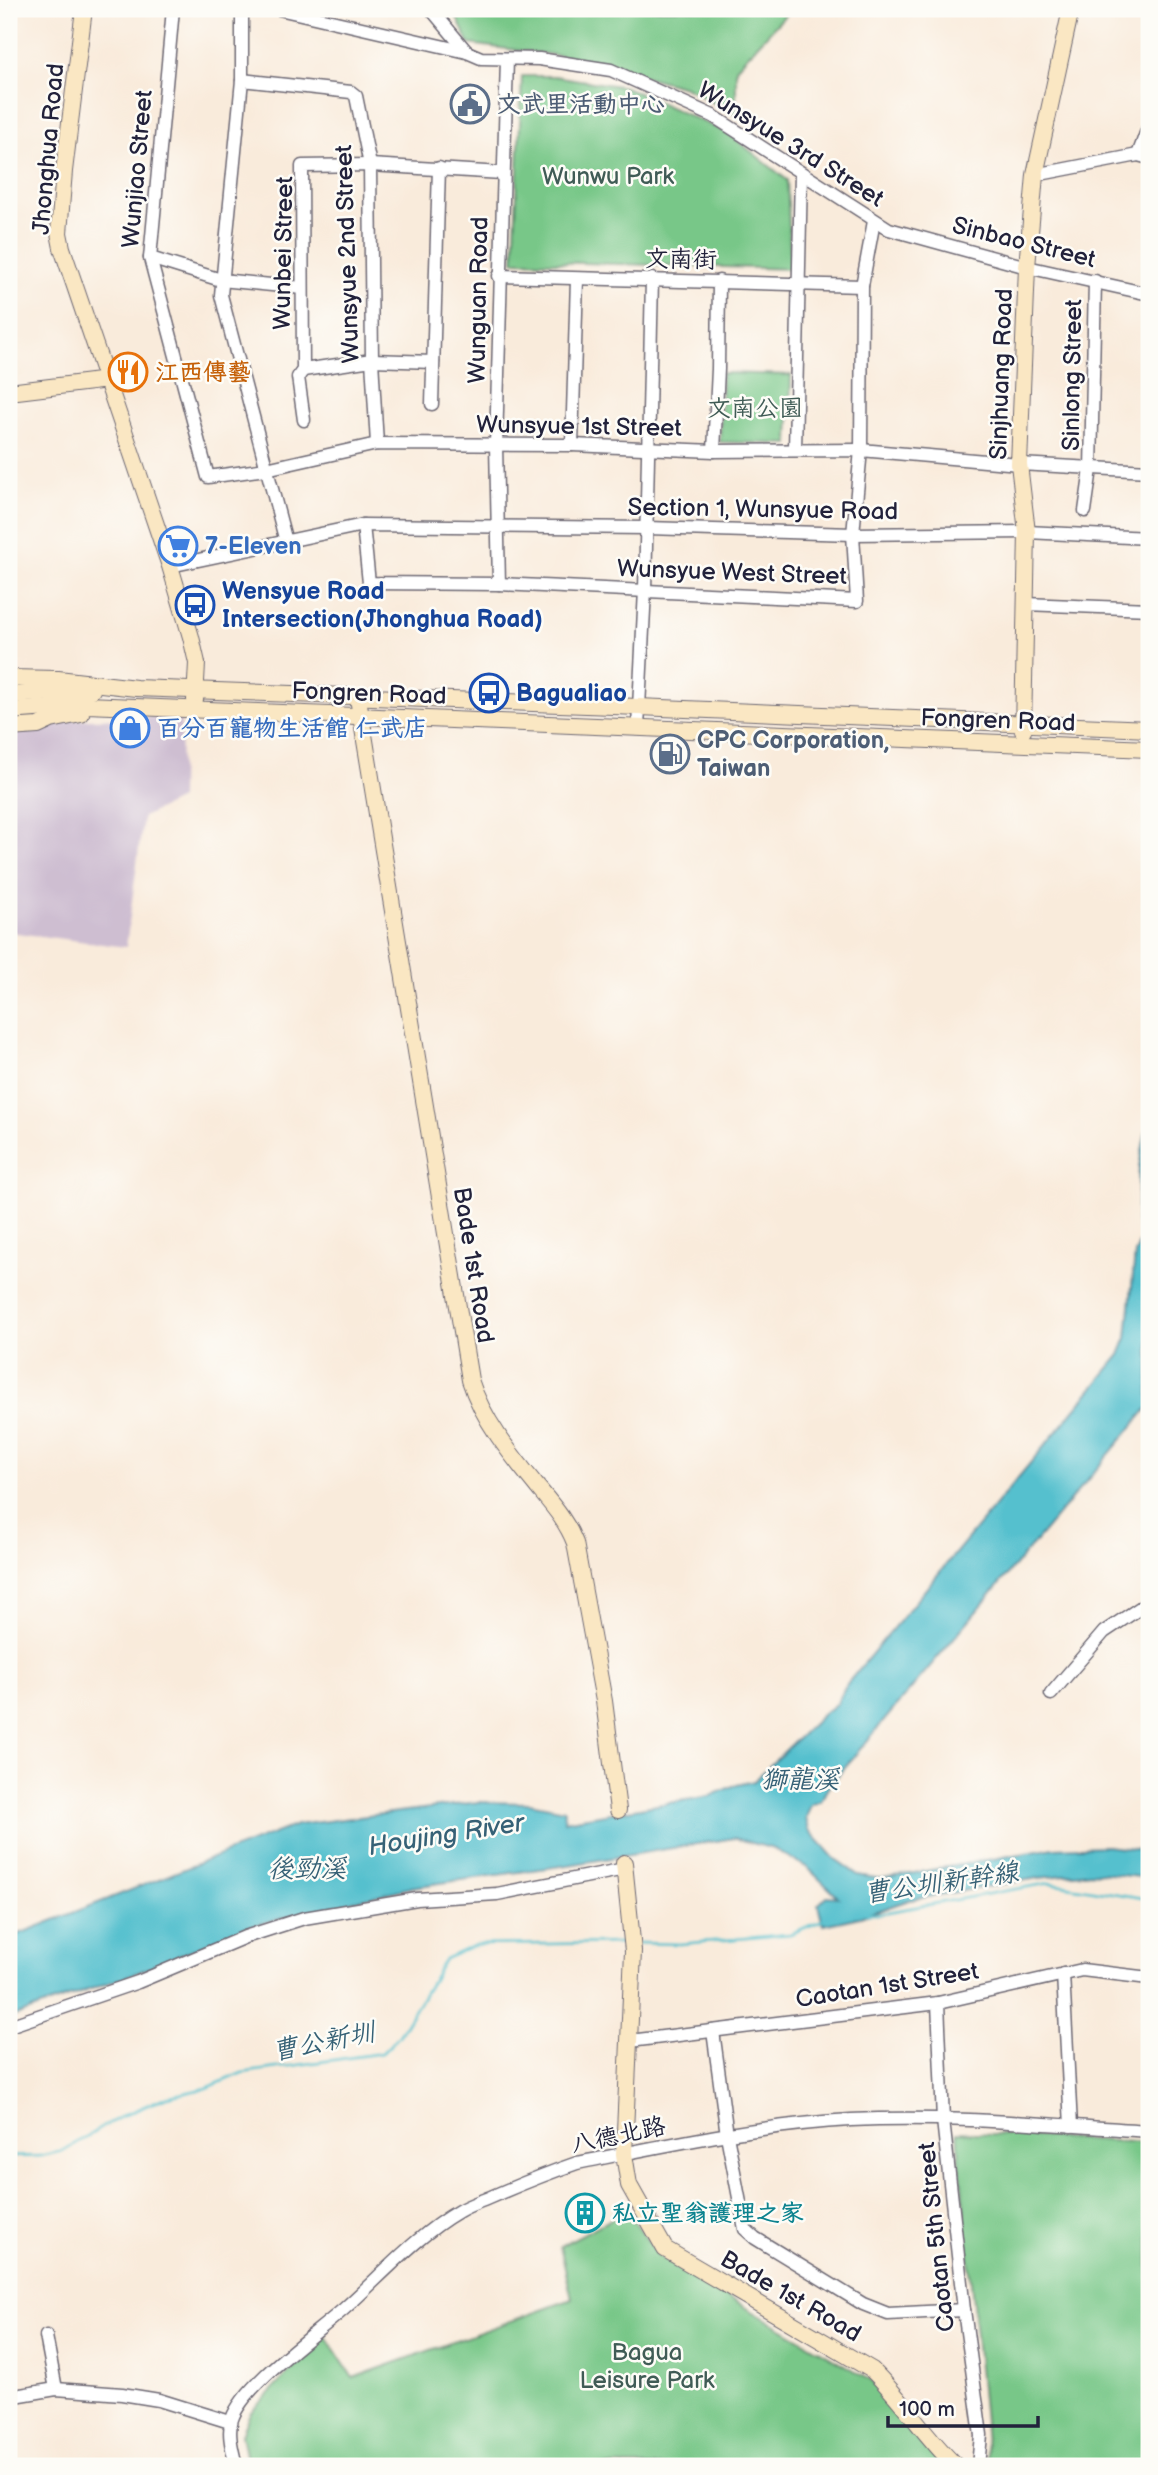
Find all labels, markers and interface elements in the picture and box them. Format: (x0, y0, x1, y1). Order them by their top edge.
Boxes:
street label: Jhonghua Road (27, 62, 70, 236)
street label: Wunsyue 3rd Street (692, 75, 890, 214)
public building icon: 文武里活動中心 (449, 83, 491, 125)
street label: Wunjiao Street (116, 88, 159, 249)
place label: 文武里活動中心 (497, 90, 665, 119)
street label: Wunsyue 2nd Street (329, 144, 366, 364)
park label: Wunwu Park (542, 162, 674, 191)
street label: Wunbei Street (268, 175, 299, 330)
street label: Sinbao Street (949, 211, 1099, 274)
street label: Wunguan Road (463, 216, 494, 384)
street label: 文南街 (645, 244, 717, 275)
street label: Sinjhuang Road (984, 288, 1019, 460)
street label: Sinlong Street (1057, 298, 1088, 451)
restaurant icon: 江西傳藝 (107, 351, 149, 393)
place label: 江西傳藝 (155, 358, 251, 387)
park label: 文南公園 (707, 394, 803, 423)
street label: Wunsyue 1st Street (476, 410, 683, 443)
street label: Section 1, Wunsyue Road (627, 493, 898, 526)
supermarket icon: 7-Eleven (157, 525, 199, 567)
place label: 7-Eleven (205, 532, 302, 561)
street label: Wunsyue West Street (616, 554, 848, 591)
place label: Wensyue Road Intersection(Jhonghua Road) (222, 577, 543, 634)
bus stop icon: Wensyue Road Intersection(Jhonghua Road) (174, 584, 216, 626)
bus stop icon: Bagualiao (468, 672, 510, 714)
street label: Fongren Road (291, 676, 447, 711)
place label: Bagualiao (516, 679, 627, 708)
street label: Fongren Road (920, 703, 1076, 738)
shop icon: 百分百寵物生活館 仁武店 (109, 707, 151, 749)
place label: 百分百寵物生活館 仁武店 (157, 714, 427, 743)
place label: CPC Corporation, Taiwan (697, 726, 889, 783)
fuel station icon: CPC Corporation, Taiwan (649, 733, 691, 775)
street label: Bade 1st Road (447, 1185, 500, 1345)
water label: 獅龍溪 (761, 1765, 841, 1796)
water label: Houjing River (366, 1808, 528, 1863)
water label: 後勁溪 (268, 1854, 348, 1885)
water label: 曹公圳新幹線 (862, 1857, 1023, 1910)
street label: Caotan 1st Street (794, 1957, 981, 2014)
water label: 曹公新圳 (269, 2017, 380, 2068)
street label: 八德北路 (568, 2111, 668, 2160)
street label: Caotan 5th Street (912, 2140, 961, 2333)
building icon: 私立聖翁護理之家 (564, 2192, 606, 2234)
place label: 私立聖翁護理之家 (612, 2199, 804, 2228)
street label: Bade 1st Road (715, 2244, 866, 2348)
park label: Bagua Leisure Park (579, 2338, 715, 2395)
scale bar (888, 2384, 1039, 2428)
text: 100 m (899, 2397, 955, 2422)

